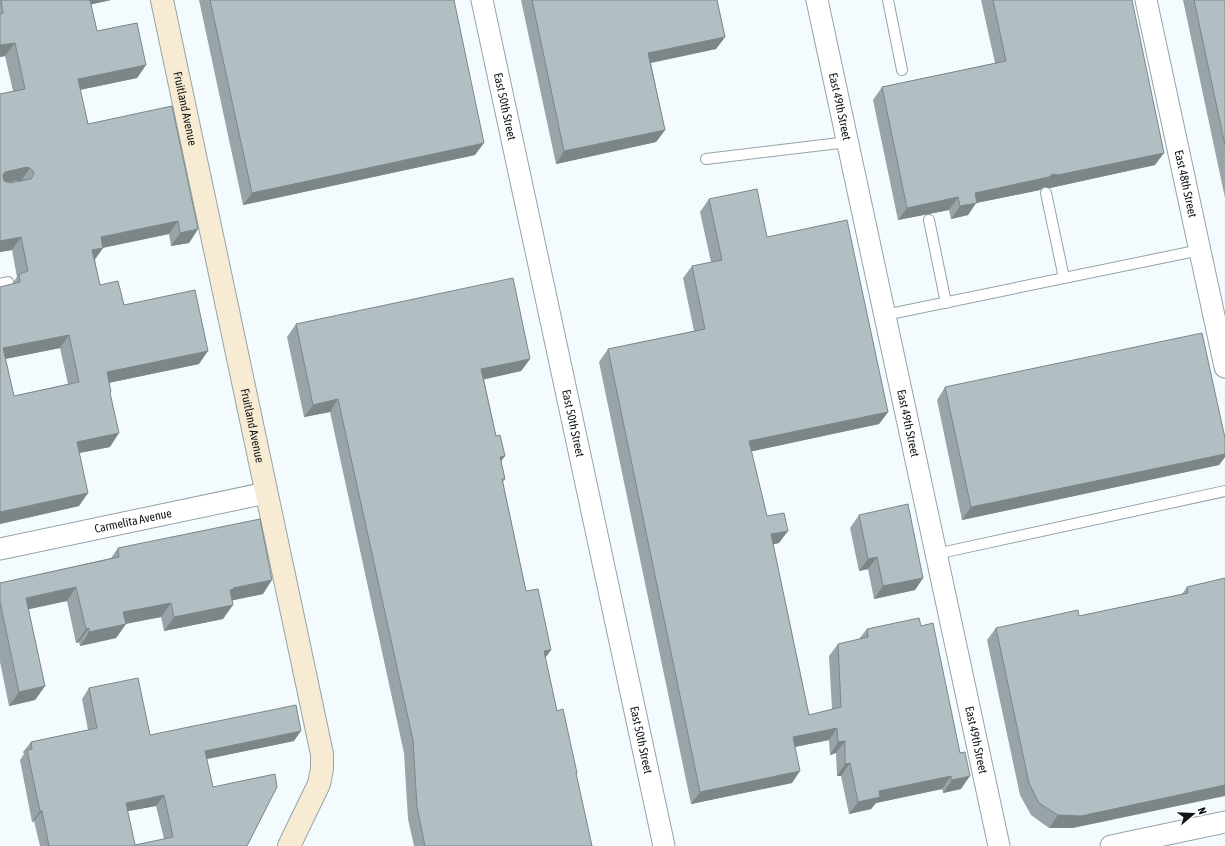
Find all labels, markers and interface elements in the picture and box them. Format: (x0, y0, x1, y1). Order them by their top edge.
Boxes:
street label: Fruitland Avenue (170, 70, 200, 147)
street label: East 50th Street (491, 72, 519, 142)
street label: East 49th Street (826, 72, 854, 142)
street label: East 48th Street (1171, 149, 1200, 219)
street label: Fruitland Avenue (238, 387, 267, 464)
street label: East 50th Street (559, 388, 587, 459)
street label: East 49th Street (894, 388, 922, 459)
street label: Carmelita Avenue (93, 506, 173, 536)
street label: East 50th Street (627, 705, 655, 776)
street label: East 49th Street (962, 705, 990, 776)
north arrow (1173, 794, 1213, 834)
text: N (1196, 806, 1209, 816)

